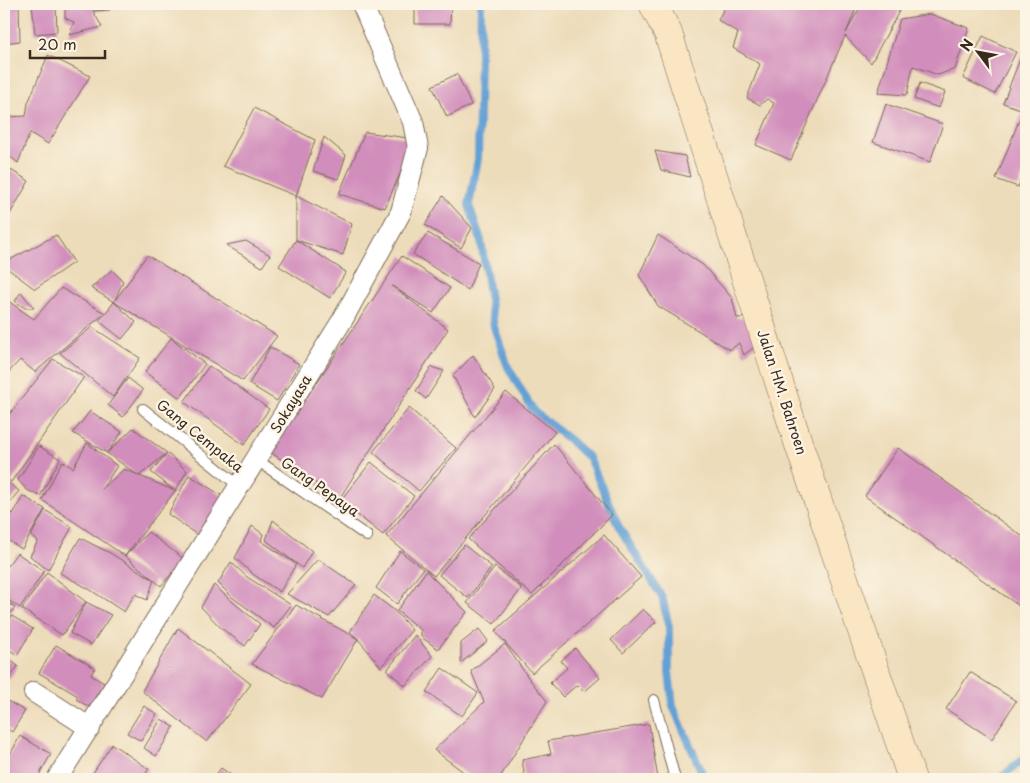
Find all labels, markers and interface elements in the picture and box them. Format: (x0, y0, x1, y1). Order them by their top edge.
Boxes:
scale bar (30, 28, 105, 60)
north arrow (952, 28, 1002, 78)
text: 20 m (38, 32, 77, 55)
text: N (955, 35, 978, 55)
street label: Jalan HM. Bahroen (752, 326, 813, 457)
street label: Sokayasa (265, 370, 316, 437)
street label: Gang Cempaka (152, 394, 248, 477)
street label: Gang Pepaya (277, 452, 364, 522)

